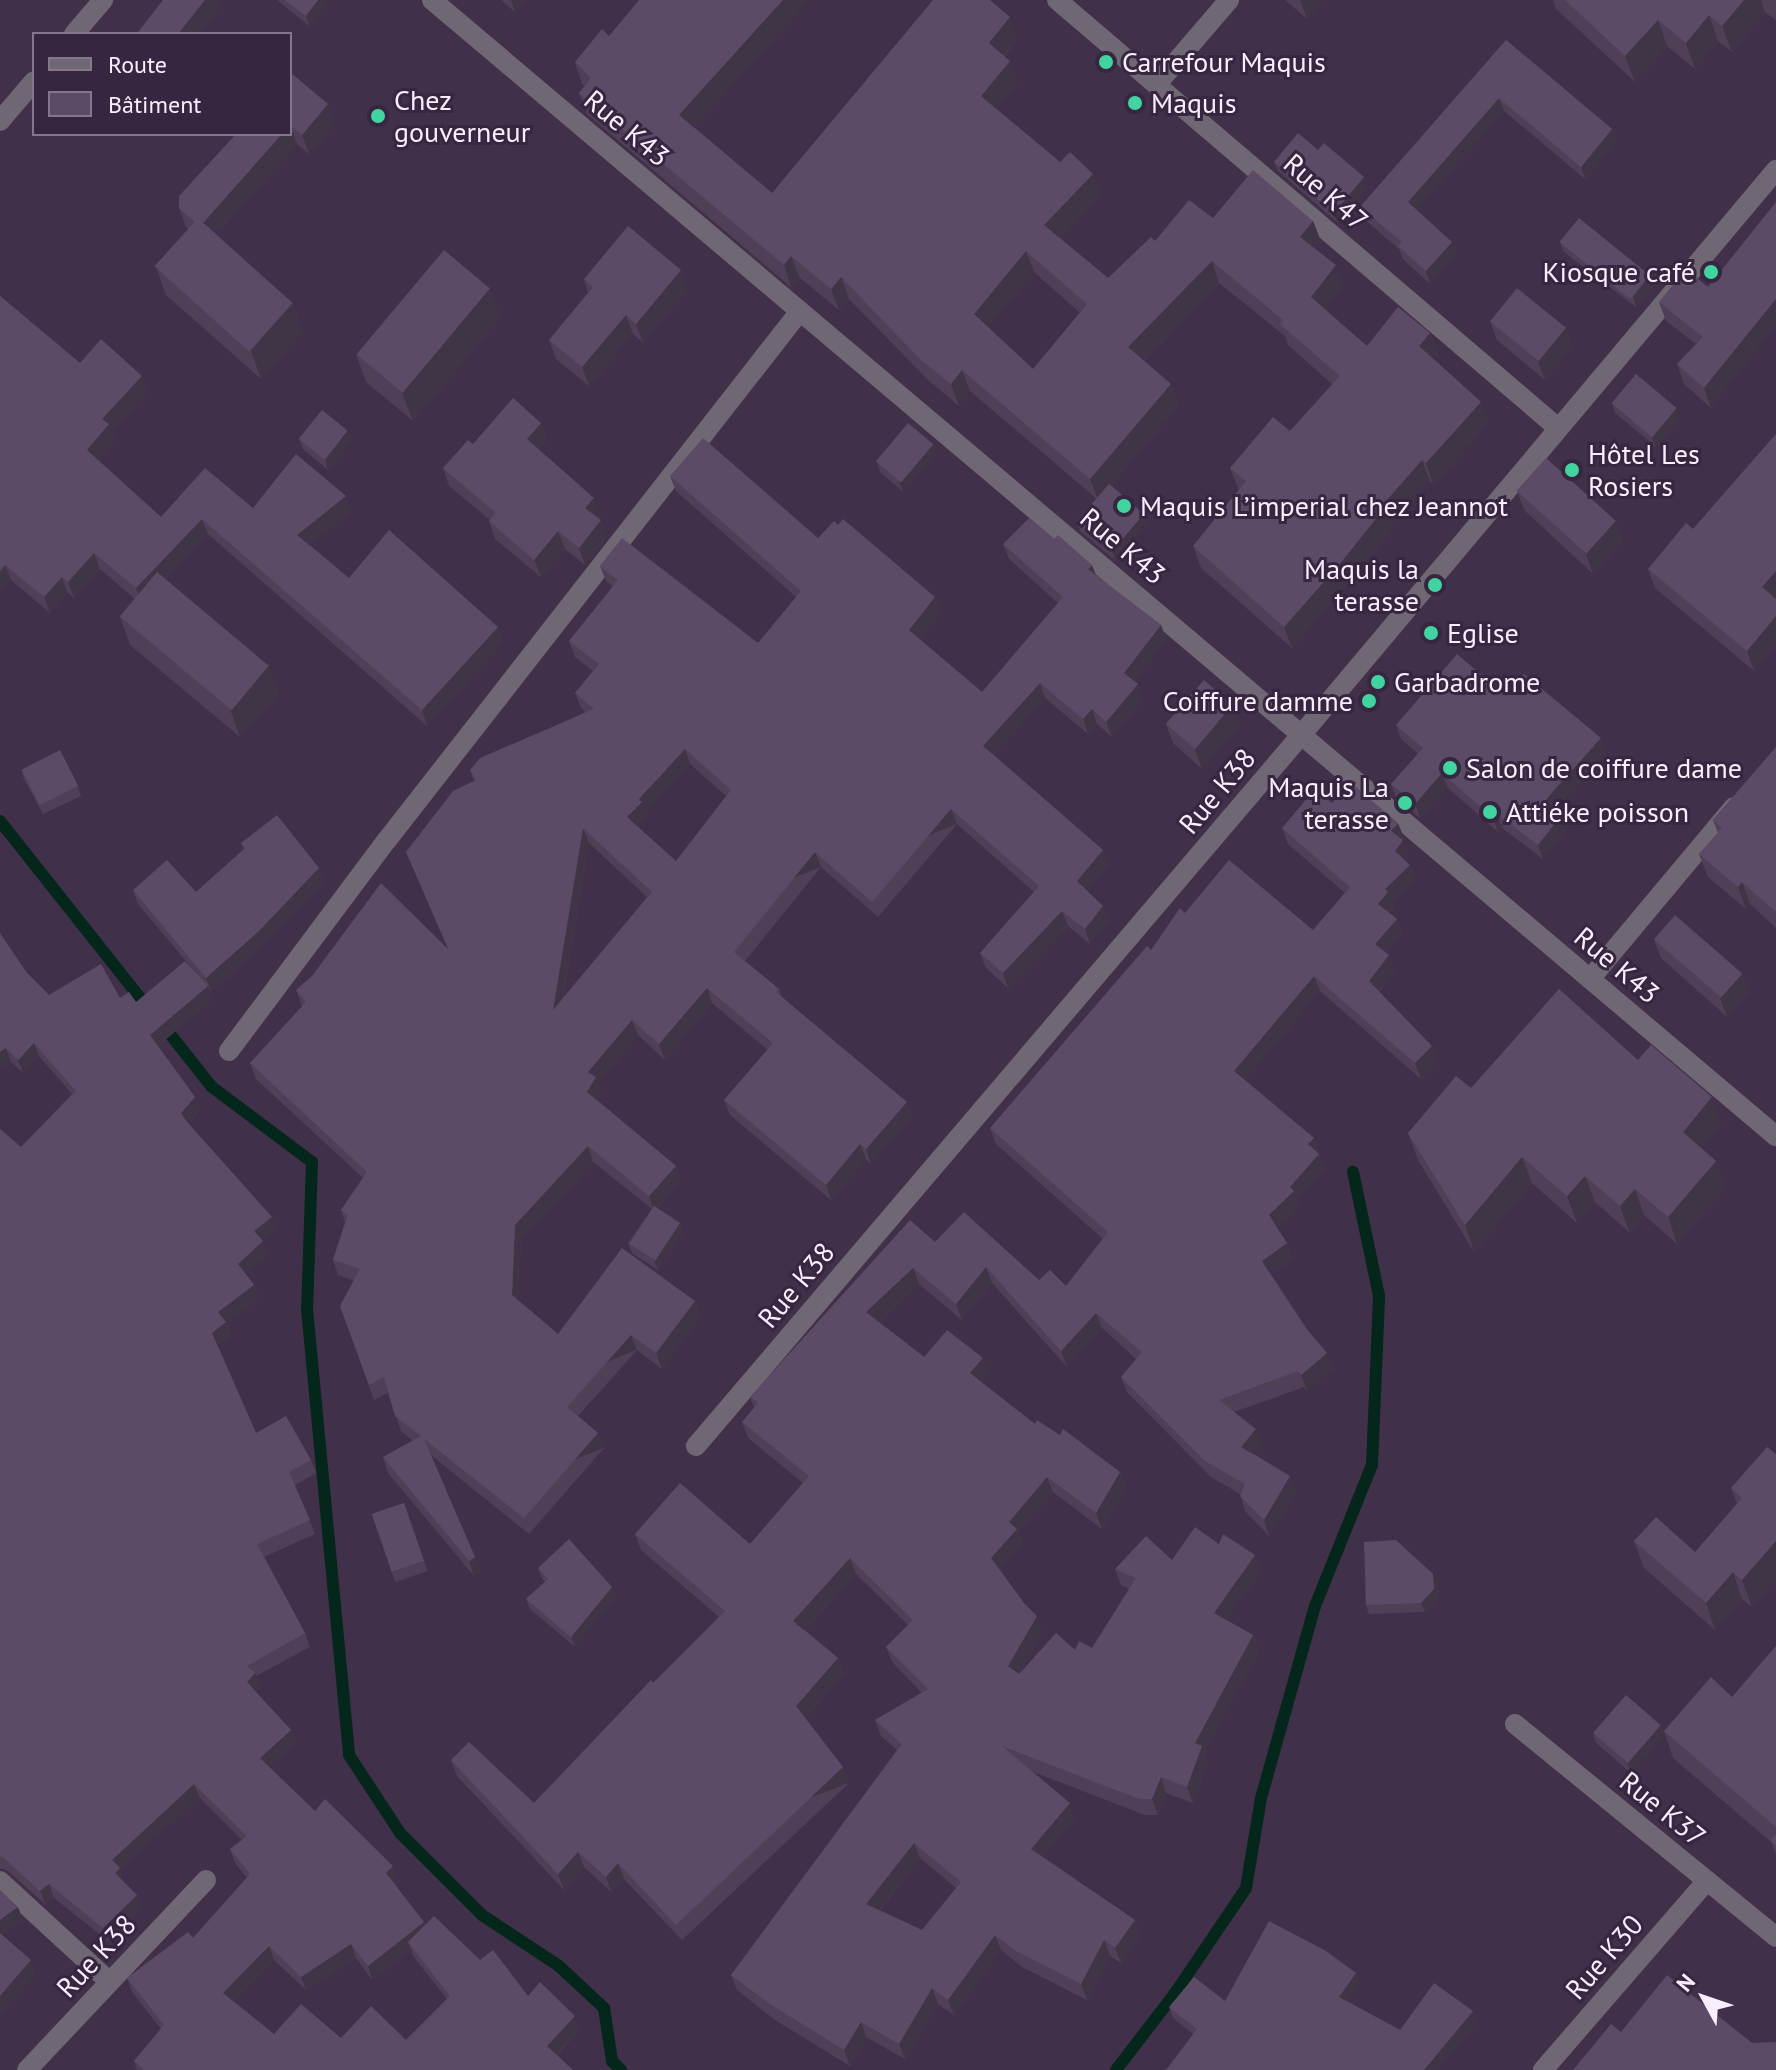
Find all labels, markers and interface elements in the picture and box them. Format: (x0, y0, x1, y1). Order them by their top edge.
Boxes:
legend (32, 32, 292, 136)
place label: Carrefour Maquis (1122, 45, 1326, 79)
text: Route (108, 49, 167, 80)
marker: Carrefour Maquis (1097, 53, 1115, 71)
place label: Chez gouverneur (394, 83, 530, 149)
street label: Rue K43 (578, 83, 676, 173)
place label: Maquis (1151, 86, 1236, 120)
text: Bâtiment (108, 89, 201, 120)
marker: Maquis (1126, 94, 1144, 112)
marker: Chez gouverneur (369, 107, 387, 125)
street label: Rue K47 (1277, 146, 1375, 238)
place label: Kiosque café (1542, 255, 1695, 289)
marker: Kiosque café (1702, 263, 1720, 281)
place label: Hôtel Les Rosiers (1588, 437, 1700, 503)
marker: Hôtel Les Rosiers (1563, 461, 1581, 479)
place label: Maquis L’imperial chez Jeannot (1140, 489, 1509, 523)
marker: Maquis L’imperial chez Jeannot (1115, 497, 1133, 515)
street label: Rue K43 (1074, 501, 1172, 591)
place label: Maquis la terasse (1304, 552, 1419, 618)
marker: Maquis la terasse (1426, 576, 1444, 594)
place label: Eglise (1447, 616, 1519, 650)
marker: Eglise (1422, 624, 1440, 642)
place label: Garbadrome (1394, 665, 1540, 699)
marker: Garbadrome (1369, 673, 1387, 691)
place label: Coiffure damme (1163, 684, 1353, 718)
marker: Coiffure damme (1360, 692, 1378, 710)
street label: Rue K38 (1172, 742, 1262, 840)
place label: Salon de coiffure dame (1466, 751, 1742, 785)
marker: Salon de coiffure dame (1441, 759, 1459, 777)
place label: Maquis La terasse (1268, 770, 1389, 836)
marker: Maquis La terasse (1396, 794, 1414, 812)
place label: Attiéke poisson (1506, 795, 1689, 829)
marker: Attiéke poisson (1481, 803, 1499, 821)
street label: Rue K43 (1568, 920, 1666, 1010)
street label: Rue K38 (751, 1236, 841, 1334)
street label: Rue K37 (1613, 1764, 1713, 1854)
street label: Rue K38 (49, 1908, 143, 2004)
street label: Rue K30 (1558, 1908, 1650, 2006)
north arrow (1664, 1958, 1744, 2038)
text: N (1670, 1968, 1701, 1997)

